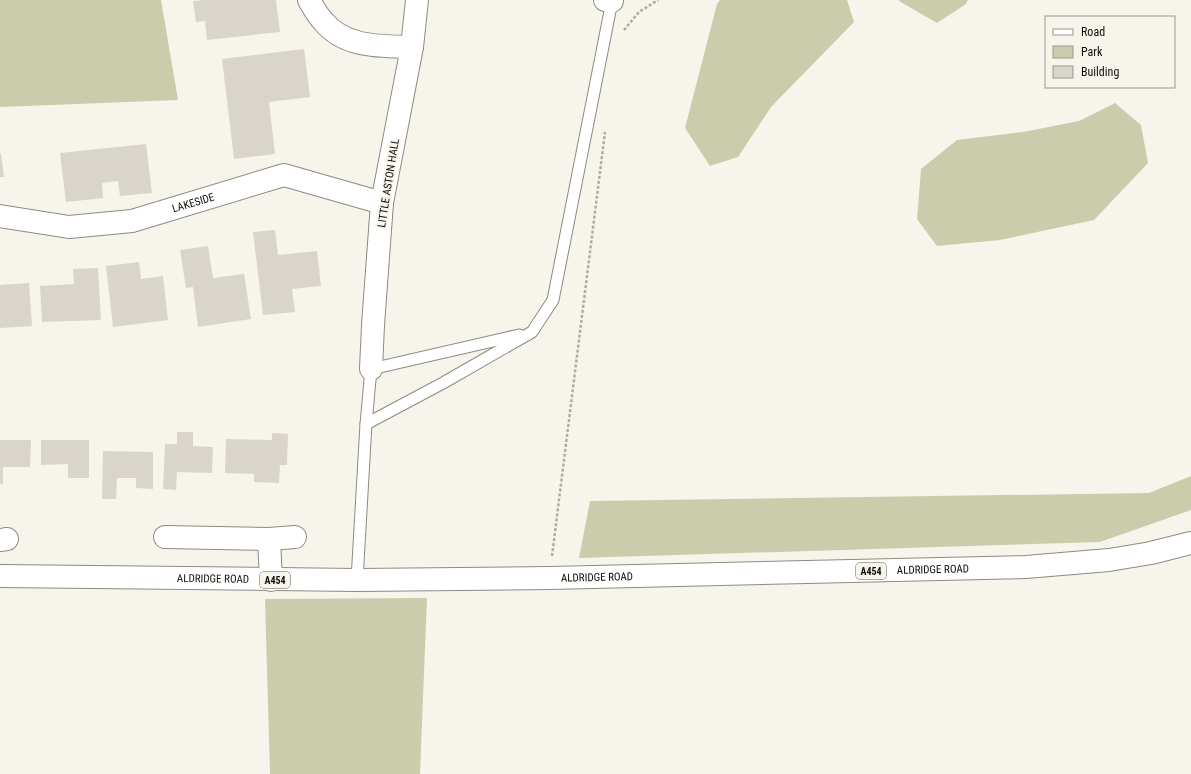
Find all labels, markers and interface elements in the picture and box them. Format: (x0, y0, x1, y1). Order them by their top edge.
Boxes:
legend (1045, 16, 1175, 88)
text: Road (1081, 25, 1105, 39)
text: Park (1081, 45, 1103, 59)
text: Building (1081, 65, 1119, 79)
street label: LITTLE ASTON HALL (375, 138, 402, 228)
street label: LAKESIDE (171, 190, 216, 215)
street label: ALDRIDGE ROAD (897, 562, 969, 577)
road number: A454 (856, 563, 886, 579)
street label: ALDRIDGE ROAD (561, 570, 633, 585)
street label: ALDRIDGE ROAD (177, 572, 249, 586)
road number: A454 (260, 572, 290, 588)

